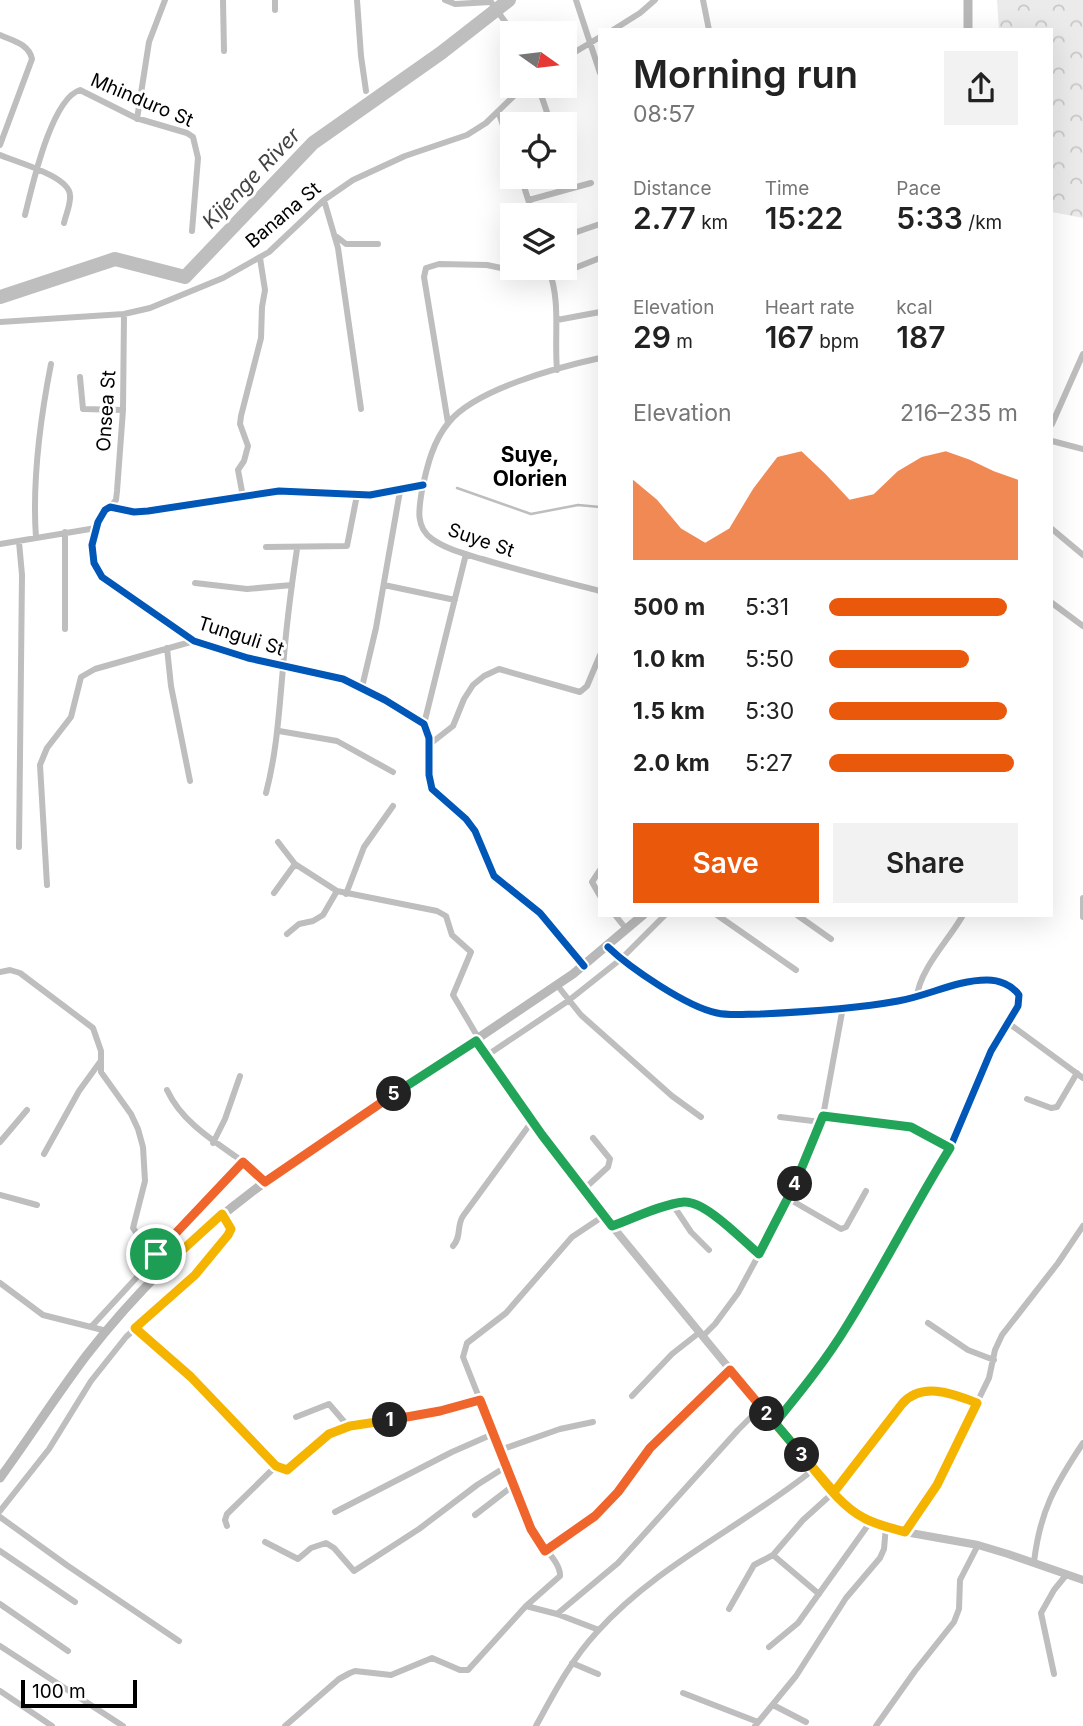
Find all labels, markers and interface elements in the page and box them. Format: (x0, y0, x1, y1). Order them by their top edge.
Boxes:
north arrow (500, 21, 578, 98)
map controls (500, 21, 577, 280)
text: Morning run (633, 51, 858, 97)
button: share (944, 51, 1018, 125)
street label: Mhinduro St (87, 68, 197, 132)
text: 08:57 (633, 100, 695, 128)
button: locate (500, 112, 577, 189)
water label: Kijenge River (197, 122, 306, 233)
street label: Banana St (241, 177, 325, 253)
text: Distance (633, 177, 711, 200)
text: Time (765, 177, 809, 200)
text: Pace (896, 177, 941, 200)
text: 2.77 (633, 200, 696, 236)
text: 15:22 (765, 200, 843, 236)
text: 5:33 (896, 200, 963, 236)
button: layers (500, 203, 577, 280)
text: km (696, 211, 728, 234)
text: /km (963, 211, 1002, 234)
text: Elevation (633, 296, 714, 319)
text: Heart rate (765, 296, 855, 319)
text: kcal (896, 296, 933, 319)
text: 29 (633, 319, 671, 355)
text: 167 (765, 319, 814, 355)
text: 187 (896, 319, 946, 355)
text: m (671, 330, 693, 353)
text: bpm (814, 330, 859, 353)
street label: Onsea St (92, 370, 120, 452)
text: Elevation (633, 399, 732, 427)
text: 216–235 m (900, 399, 1018, 427)
district label: Suye, Olorien (493, 442, 567, 491)
street label: Suye St (445, 518, 517, 562)
text: 500 m (633, 593, 705, 621)
text: 5:31 (745, 593, 789, 621)
street label: Tunguli St (195, 611, 287, 661)
text: 1.0 km (633, 645, 705, 673)
text: 5:50 (745, 645, 794, 673)
text: 1.5 km (633, 697, 705, 725)
text: 5:30 (745, 697, 794, 725)
text: 2.0 km (633, 749, 710, 777)
text: 5:27 (745, 749, 793, 777)
button: Save (633, 823, 819, 903)
button: Share (833, 823, 1018, 903)
pin: 5 (376, 1076, 412, 1112)
text: 5 (387, 1082, 400, 1105)
pin: 4 (778, 1166, 812, 1202)
text: 4 (788, 1172, 801, 1195)
pin (126, 1224, 186, 1284)
icon: arrive (137, 1235, 175, 1273)
pin: 2 (750, 1396, 784, 1432)
pin: 1 (372, 1402, 408, 1438)
text: 2 (761, 1402, 772, 1425)
text: 1 (385, 1408, 394, 1431)
pin: 3 (784, 1438, 820, 1472)
text: 3 (795, 1443, 808, 1466)
scale bar (21, 1677, 136, 1709)
text: 100 m (32, 1680, 86, 1703)

